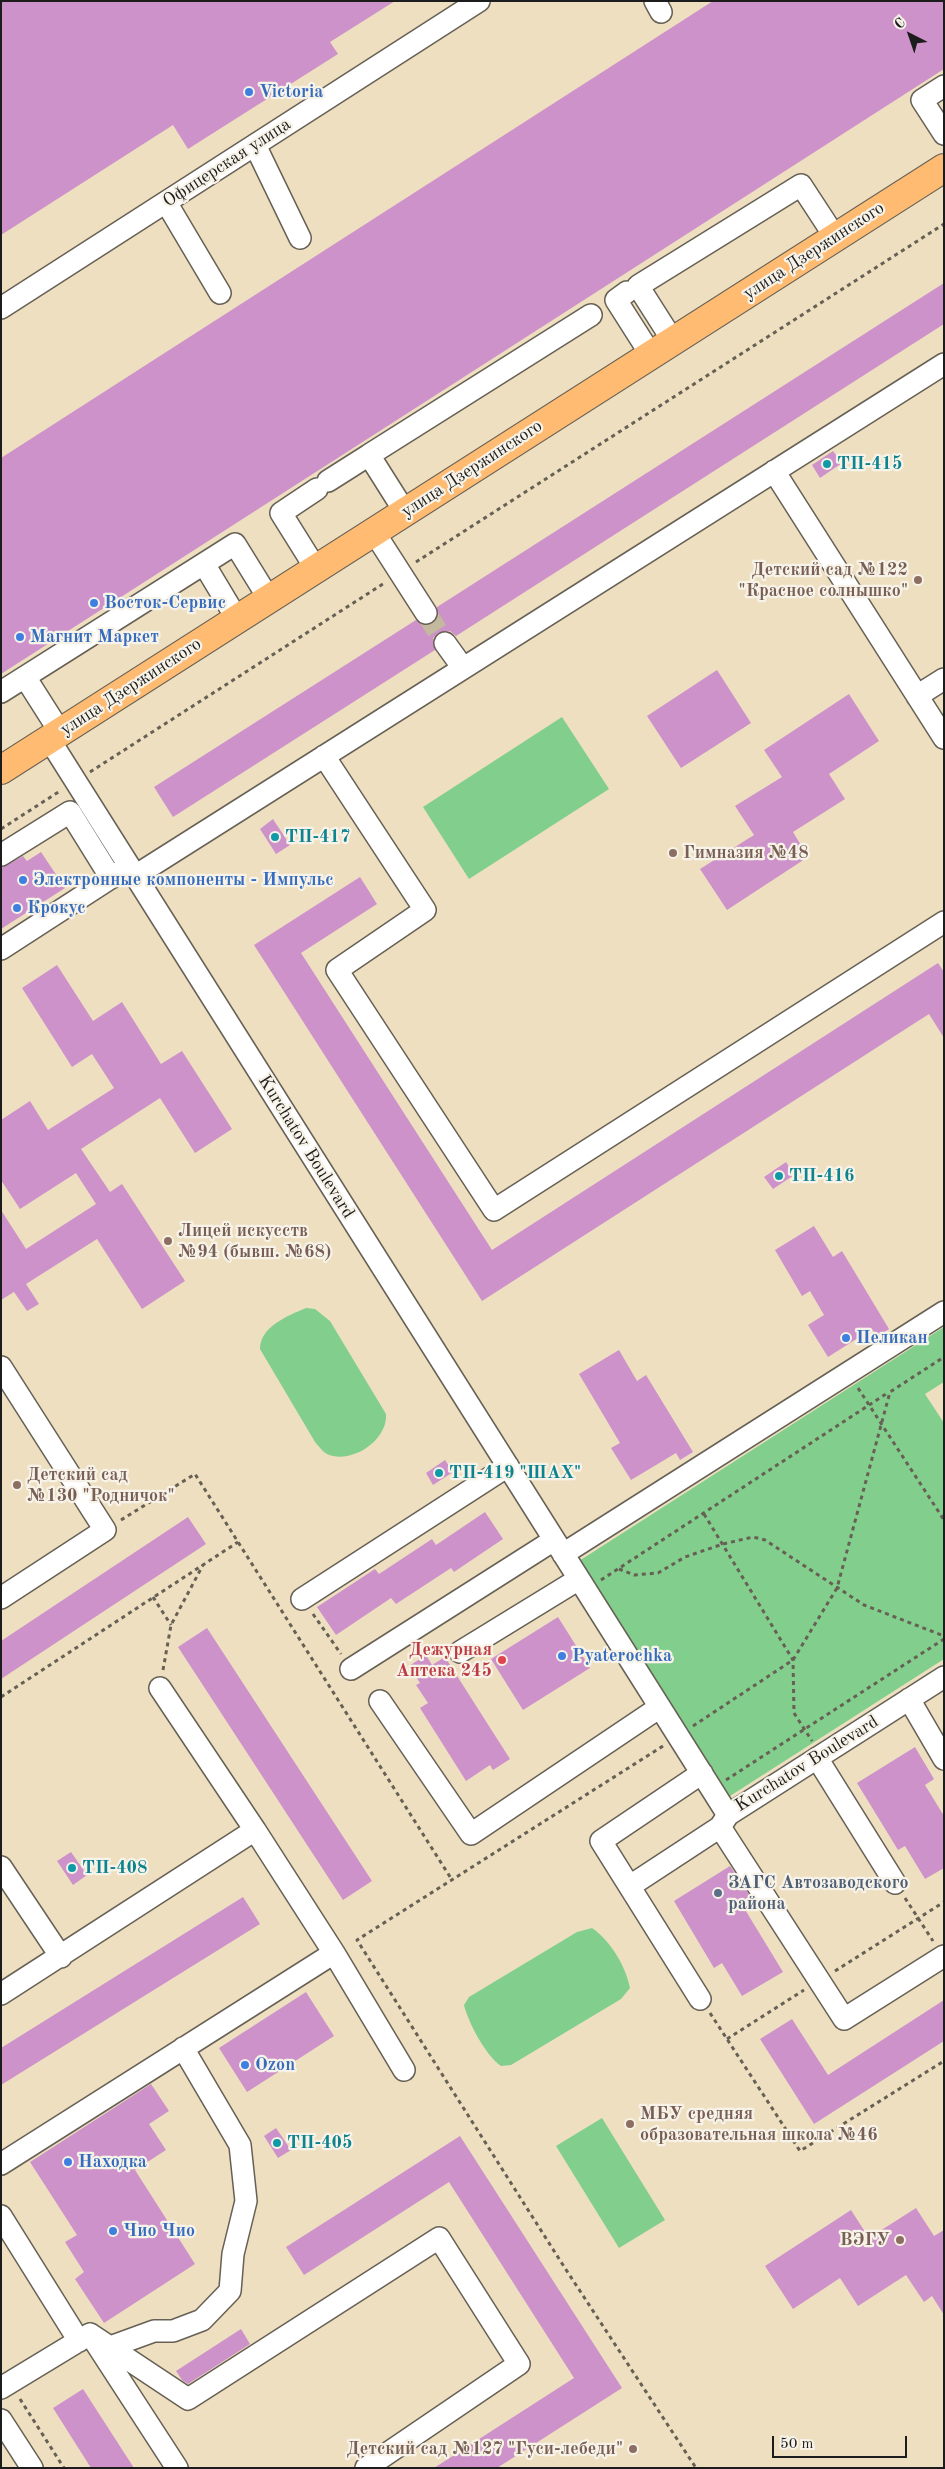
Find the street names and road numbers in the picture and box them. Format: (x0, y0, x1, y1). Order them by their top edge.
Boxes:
street label: Офицерская улица (159, 114, 295, 212)
street label: улица Дзержинского (739, 197, 889, 305)
street label: улица Дзержинского (397, 415, 547, 523)
street label: улица Дзержинского (56, 633, 206, 741)
street label: Kurchatov Boulevard (253, 1071, 359, 1223)
street label: Kurchatov Boulevard (731, 1711, 883, 1817)

